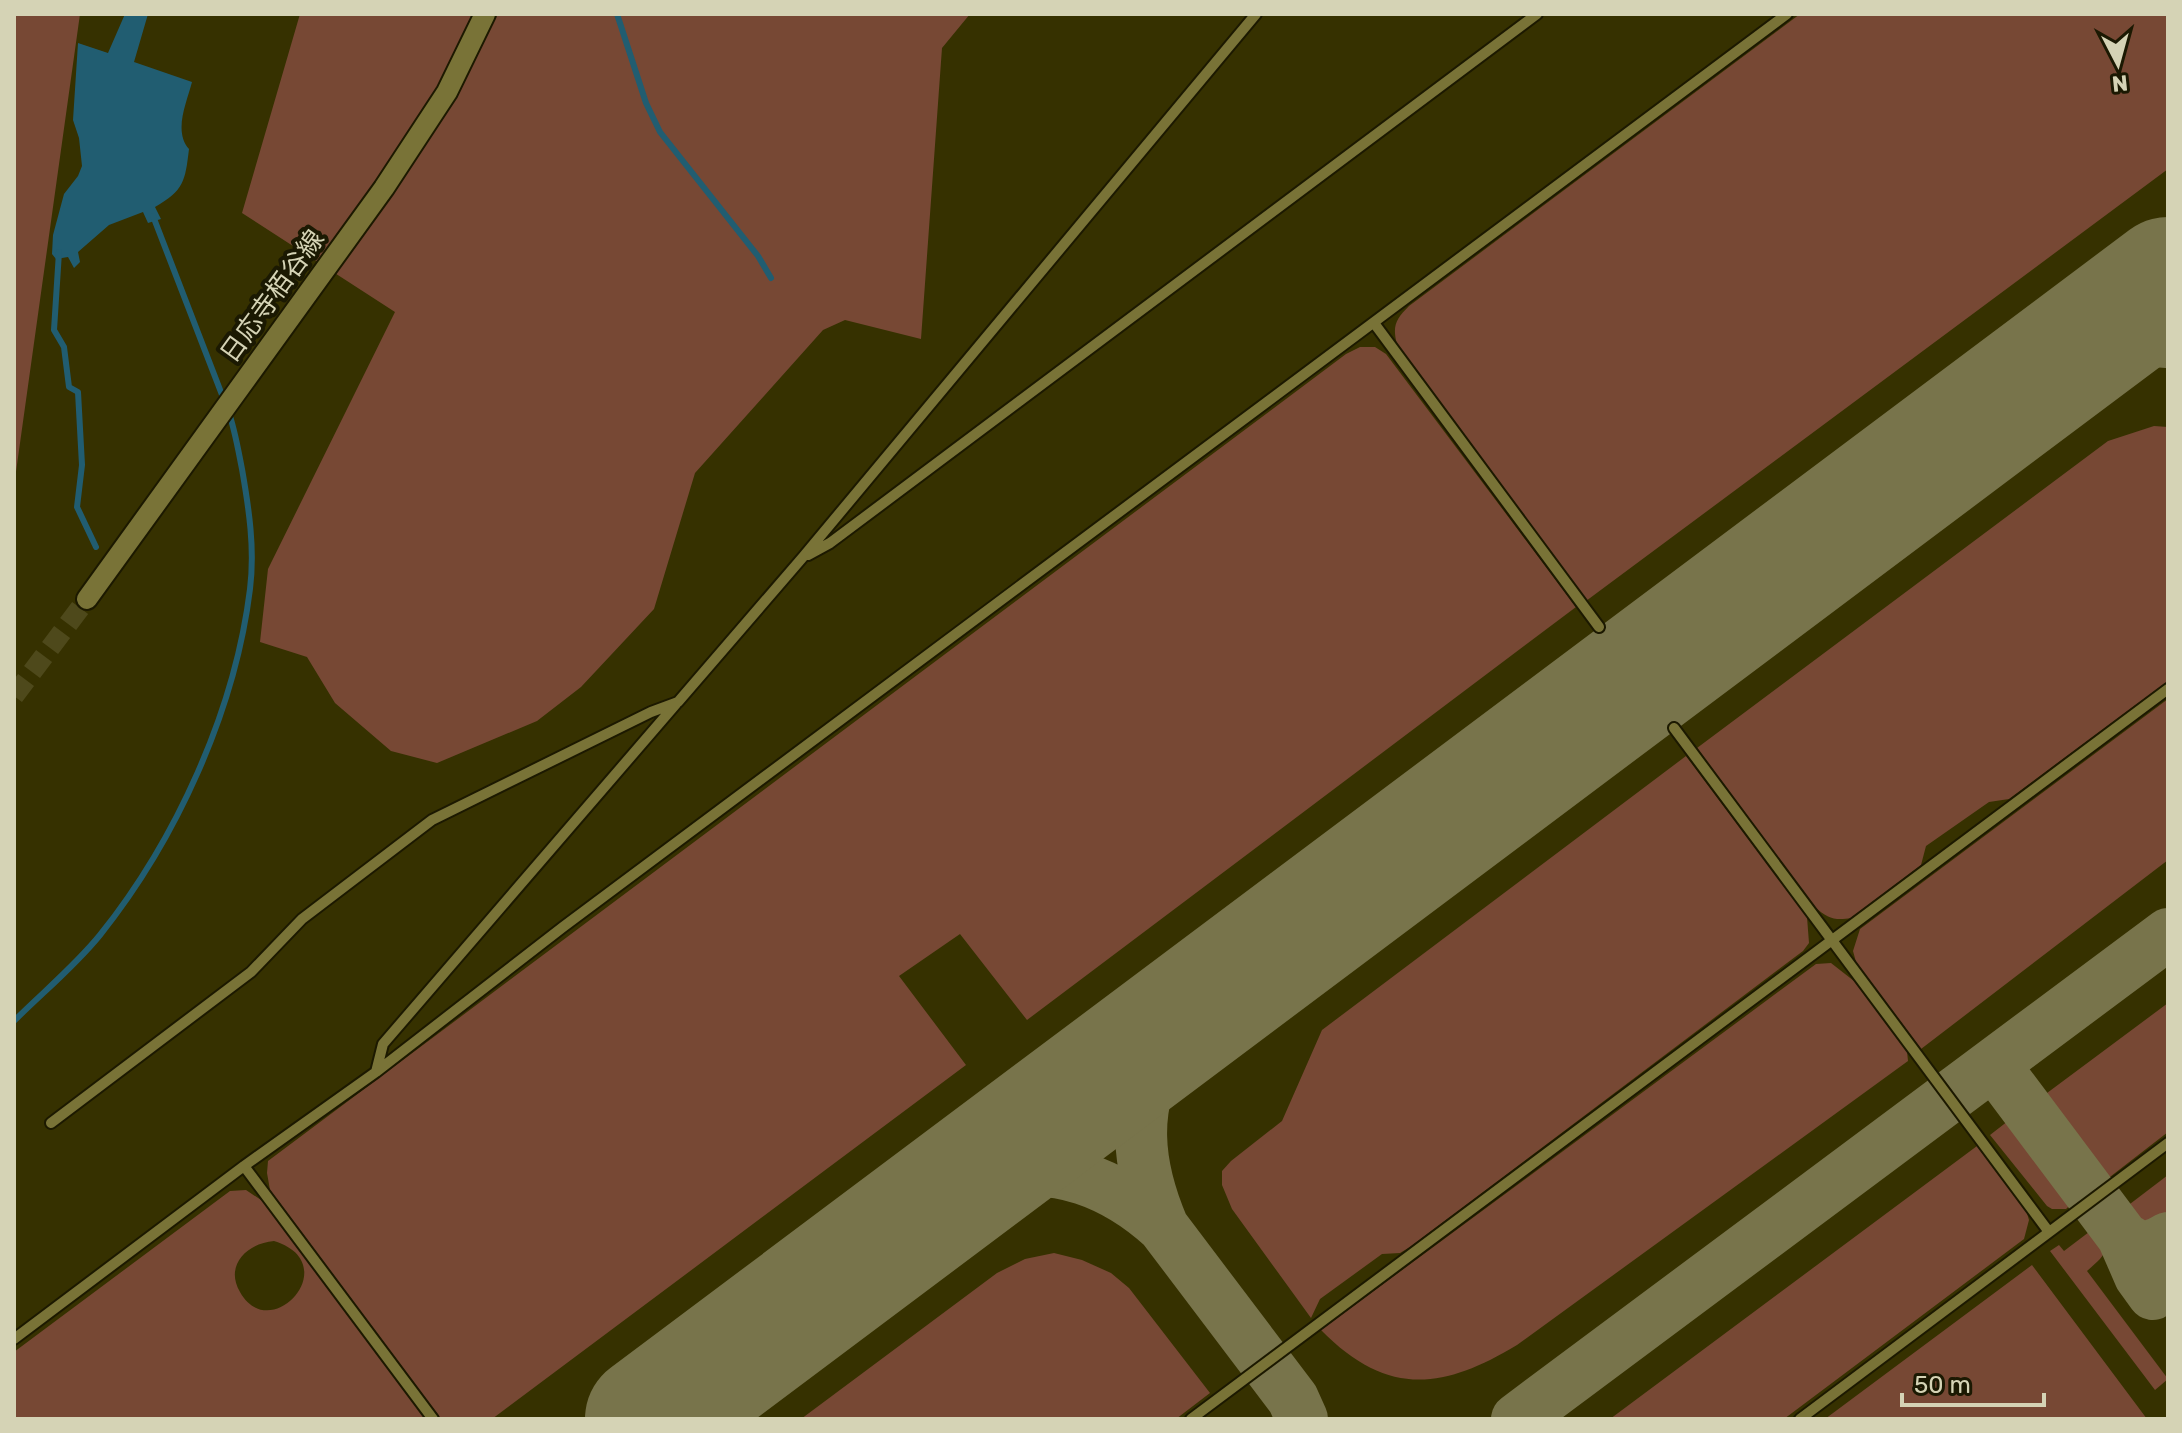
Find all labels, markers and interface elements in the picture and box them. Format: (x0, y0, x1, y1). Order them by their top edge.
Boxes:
north arrow (2078, 24, 2158, 104)
text: N (2111, 69, 2129, 98)
street label: 日応寺栢谷線 (214, 224, 331, 369)
scale bar (1902, 1357, 2044, 1407)
text: 50 m (1914, 1371, 1971, 1399)

